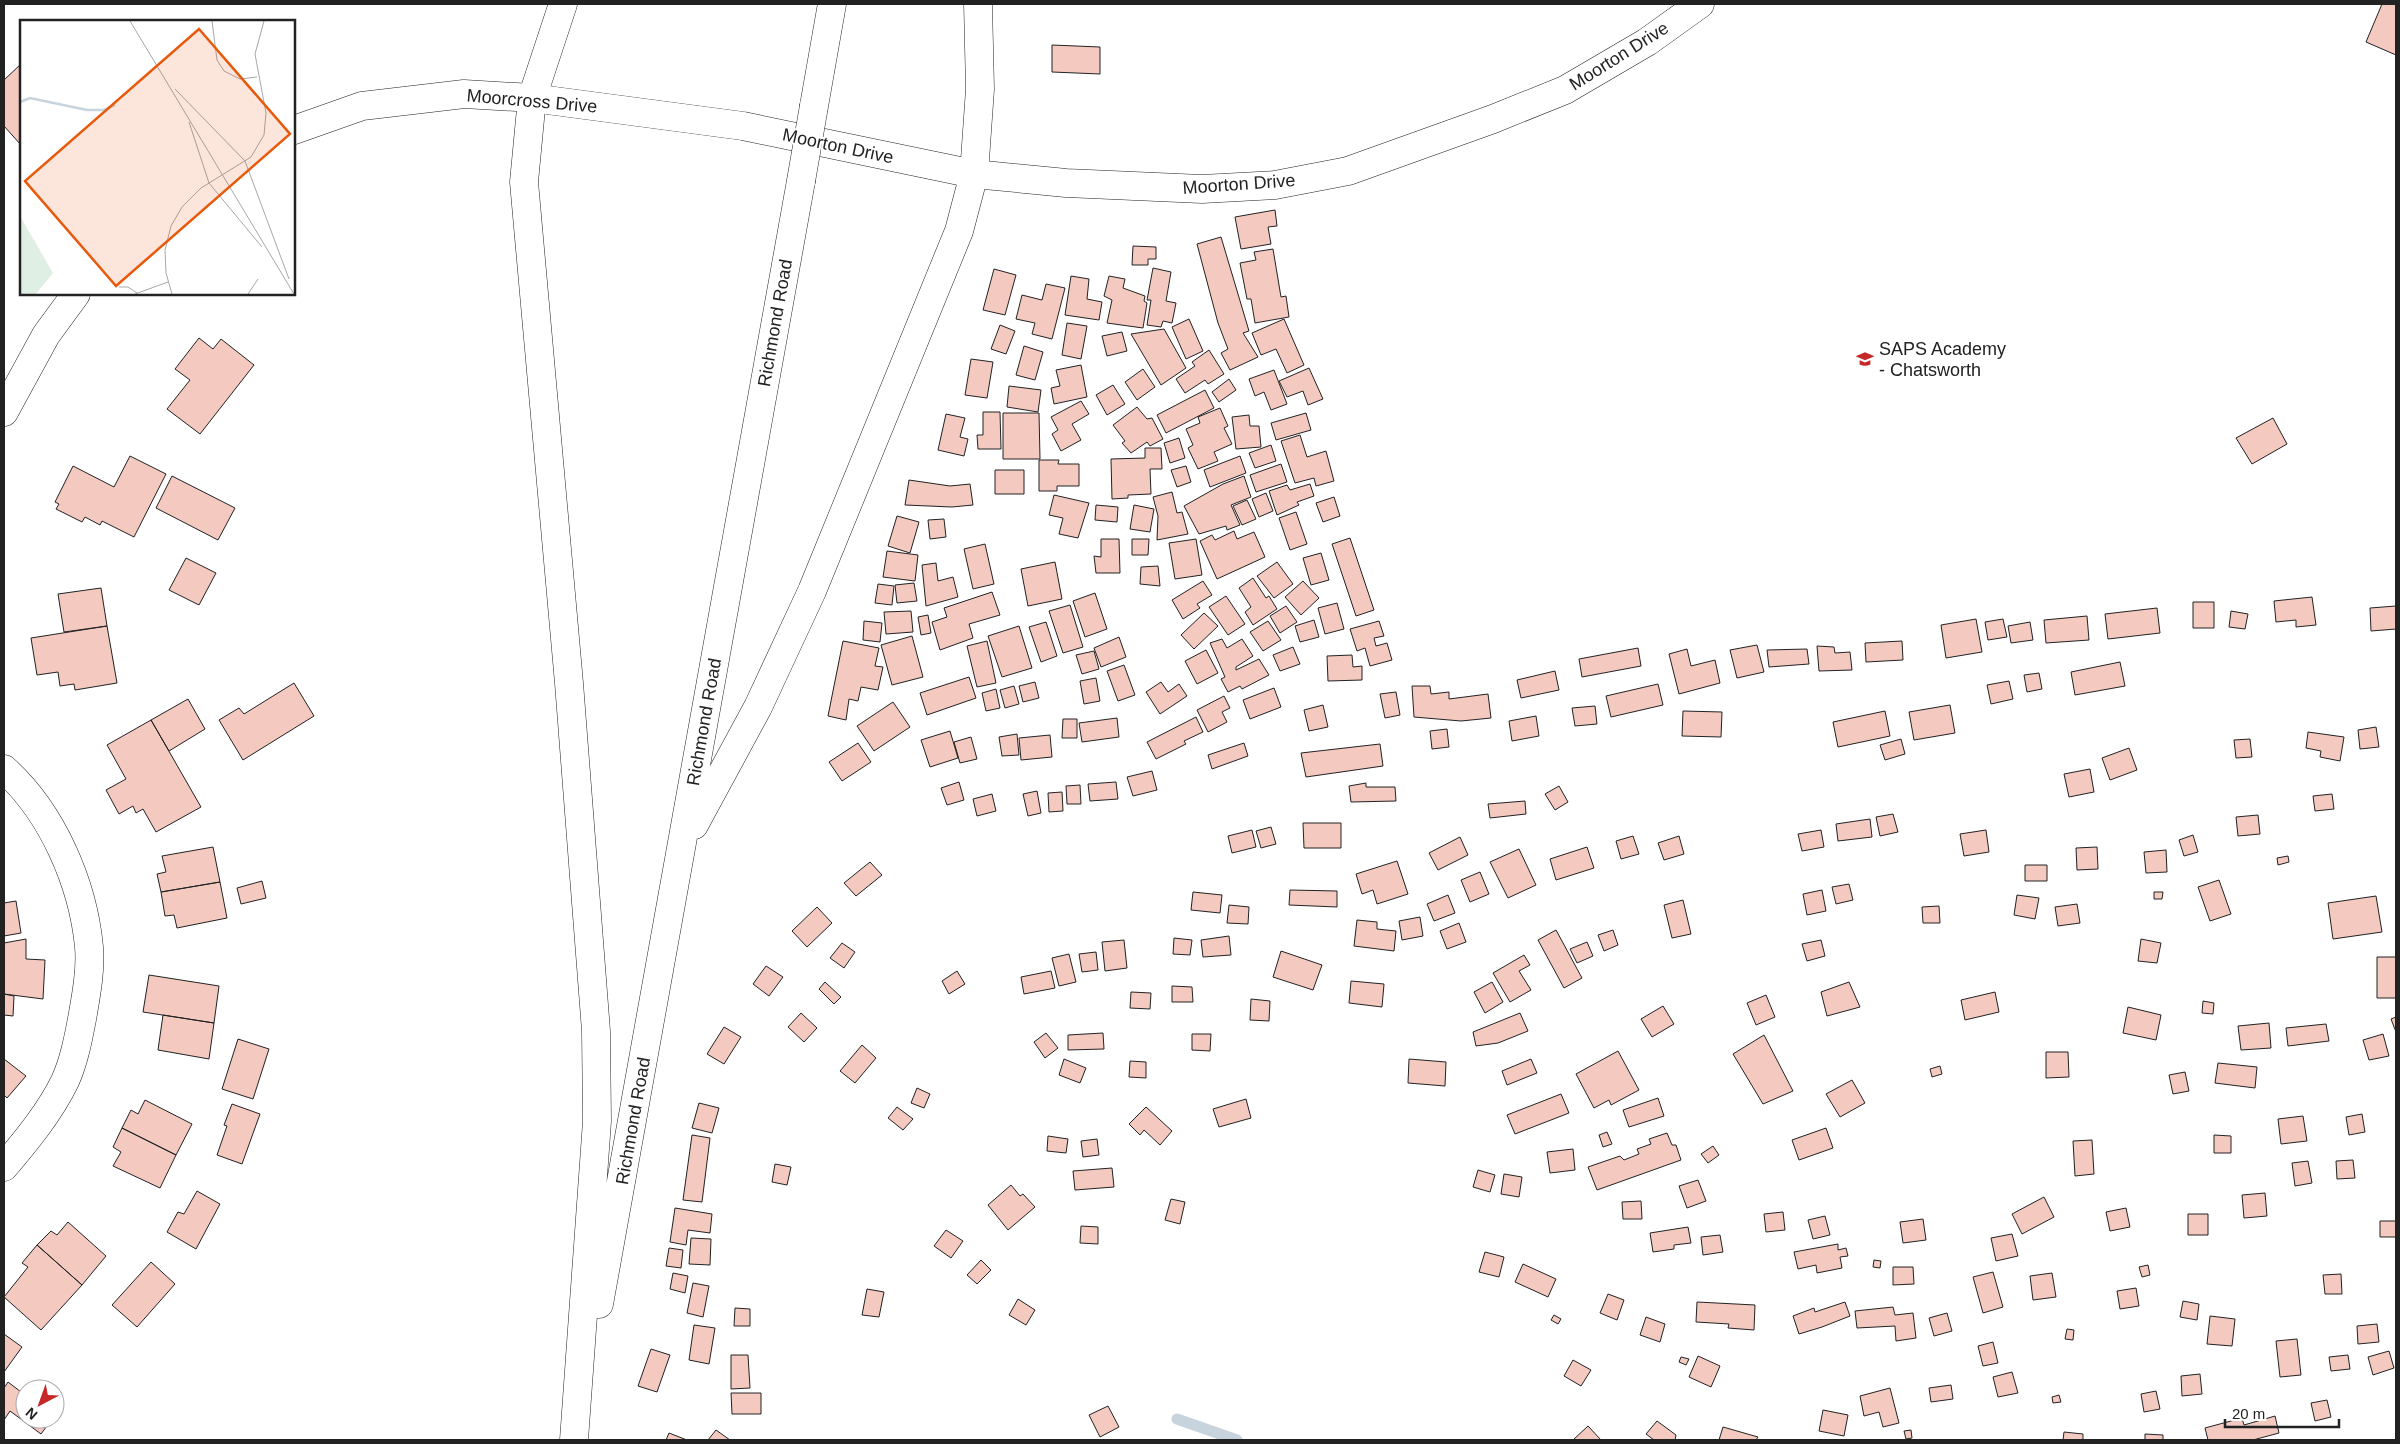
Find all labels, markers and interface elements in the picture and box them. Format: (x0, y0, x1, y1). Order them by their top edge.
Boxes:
street label: Moorton Drive (1566, 18, 1672, 94)
inset map (20, 20, 295, 295)
street label: Moorcross Drive (466, 85, 598, 117)
street label: Moorton Drive (781, 124, 895, 168)
street label: Moorton Drive (1182, 170, 1296, 198)
street label: Richmond Road (754, 258, 796, 388)
place label: SAPS Academy - Chatsworth (1879, 339, 2006, 380)
school or university icon: SAPS Academy - Chatsworth (1855, 349, 1875, 369)
street label: Richmond Road (683, 657, 725, 787)
street label: Richmond Road (612, 1056, 654, 1186)
north arrow (15, 1379, 65, 1429)
scale bar (2225, 1396, 2339, 1428)
text: N (22, 1404, 41, 1423)
text: 20 m (2232, 1405, 2265, 1422)

